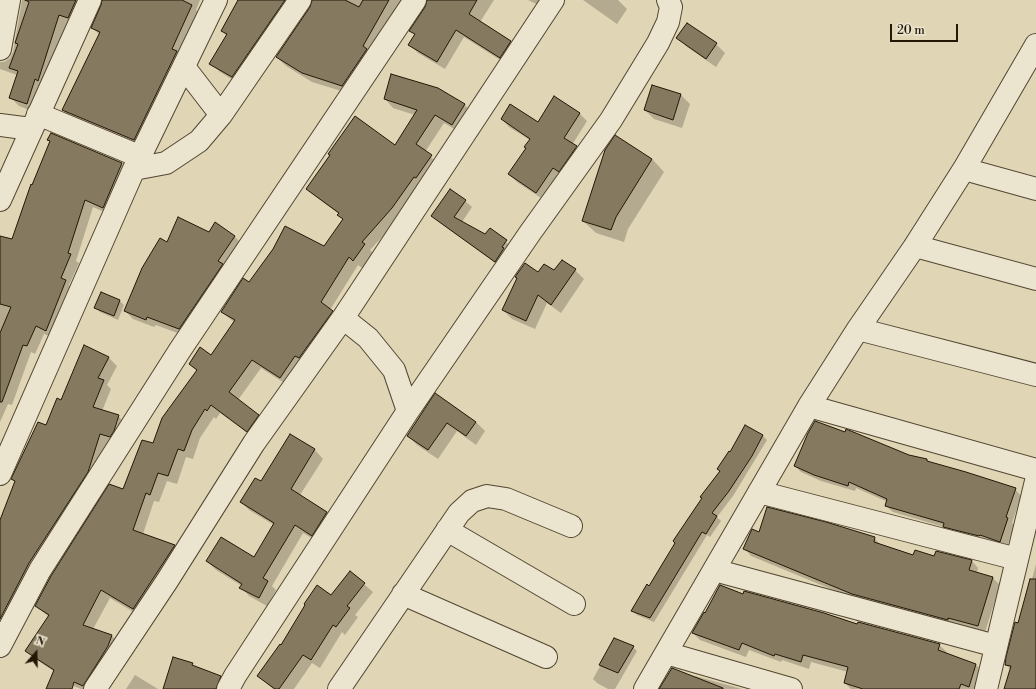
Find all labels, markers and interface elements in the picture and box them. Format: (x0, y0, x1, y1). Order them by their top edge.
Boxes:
scale bar (892, 16, 960, 42)
text: 20 m (897, 23, 925, 38)
north arrow (16, 633, 56, 673)
text: N (34, 634, 47, 650)

